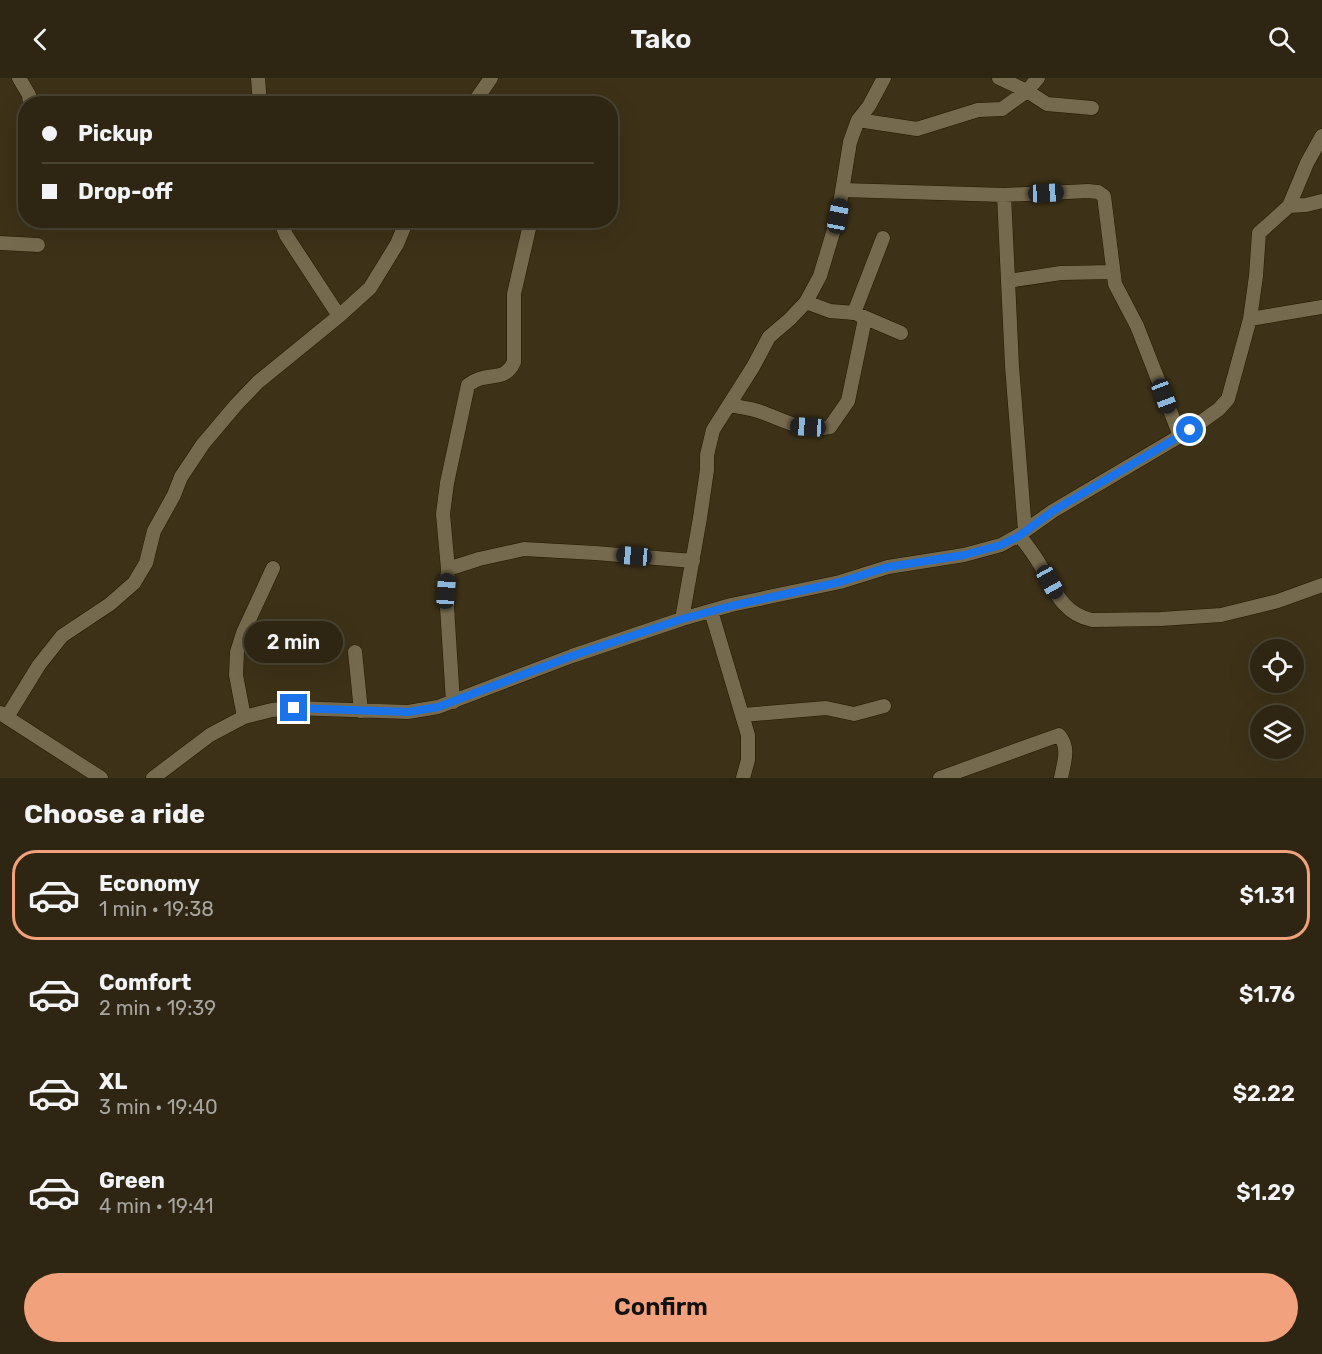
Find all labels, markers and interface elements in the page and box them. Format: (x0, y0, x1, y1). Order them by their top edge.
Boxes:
icon: back (24, 23, 57, 56)
text: Tako (631, 23, 691, 55)
icon: search (1265, 23, 1298, 56)
text: Pickup (78, 120, 153, 147)
text: Drop-off (78, 178, 173, 205)
car (1028, 183, 1064, 203)
car (826, 197, 850, 235)
car (1149, 376, 1179, 416)
route start (1176, 416, 1203, 443)
car (789, 417, 827, 437)
car (615, 545, 653, 567)
car (1033, 562, 1067, 602)
car (436, 572, 456, 610)
callout: 2 min (244, 621, 344, 663)
text: 2 min (267, 630, 320, 654)
map controls (1250, 639, 1304, 759)
button: locate (1250, 639, 1304, 693)
route end (280, 694, 307, 721)
button: layers (1250, 705, 1304, 759)
text: Choose a ride (24, 798, 205, 830)
icon: car (27, 868, 81, 922)
text: Economy (99, 870, 200, 897)
text: $1.31 (1240, 882, 1295, 909)
text: 1 min · 19:38 (99, 897, 214, 921)
icon: car (27, 967, 81, 1021)
text: Comfort (99, 969, 191, 996)
text: $1.76 (1239, 981, 1295, 1008)
text: 2 min · 19:39 (99, 996, 216, 1020)
icon: car (27, 1066, 81, 1120)
text: XL (99, 1068, 127, 1095)
text: $2.22 (1233, 1080, 1295, 1107)
text: 3 min · 19:40 (99, 1095, 218, 1119)
icon: car (27, 1165, 81, 1219)
text: Green (99, 1167, 165, 1194)
text: $1.29 (1236, 1179, 1295, 1206)
text: 4 min · 19:41 (99, 1194, 214, 1218)
button: Confirm (24, 1273, 1298, 1342)

